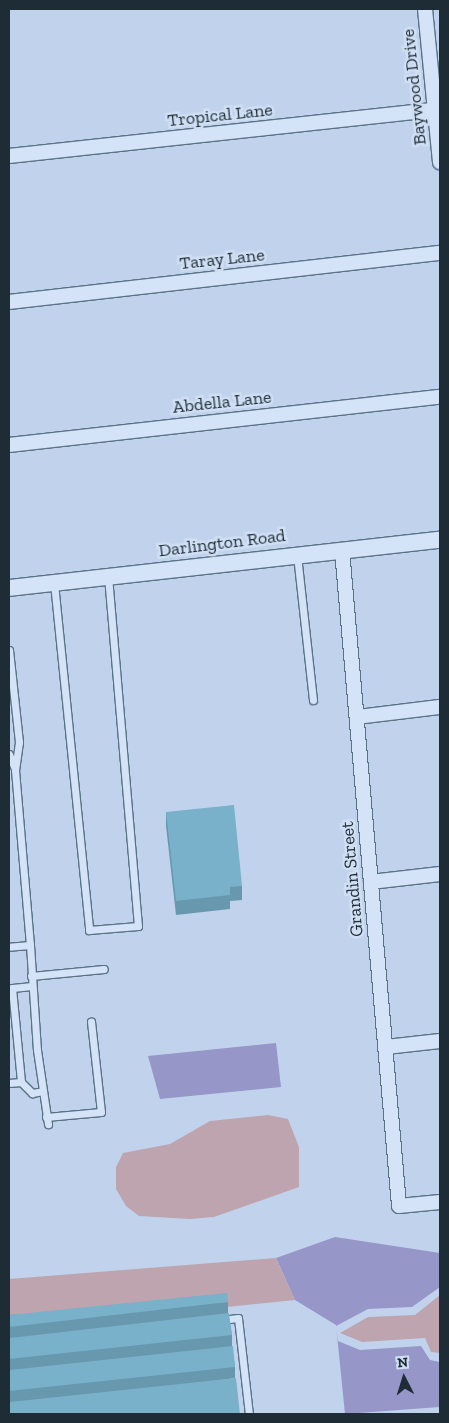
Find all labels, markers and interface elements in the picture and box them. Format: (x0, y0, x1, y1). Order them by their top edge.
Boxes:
street label: Baywood Drive (397, 28, 431, 146)
street label: Tropical Lane (166, 99, 274, 131)
street label: Taray Lane (178, 244, 266, 274)
street label: Abdella Lane (172, 386, 272, 418)
street label: Darlington Road (157, 524, 287, 562)
street label: Grandin Street (336, 820, 368, 938)
north arrow (379, 1353, 429, 1403)
text: N (397, 1354, 409, 1371)

